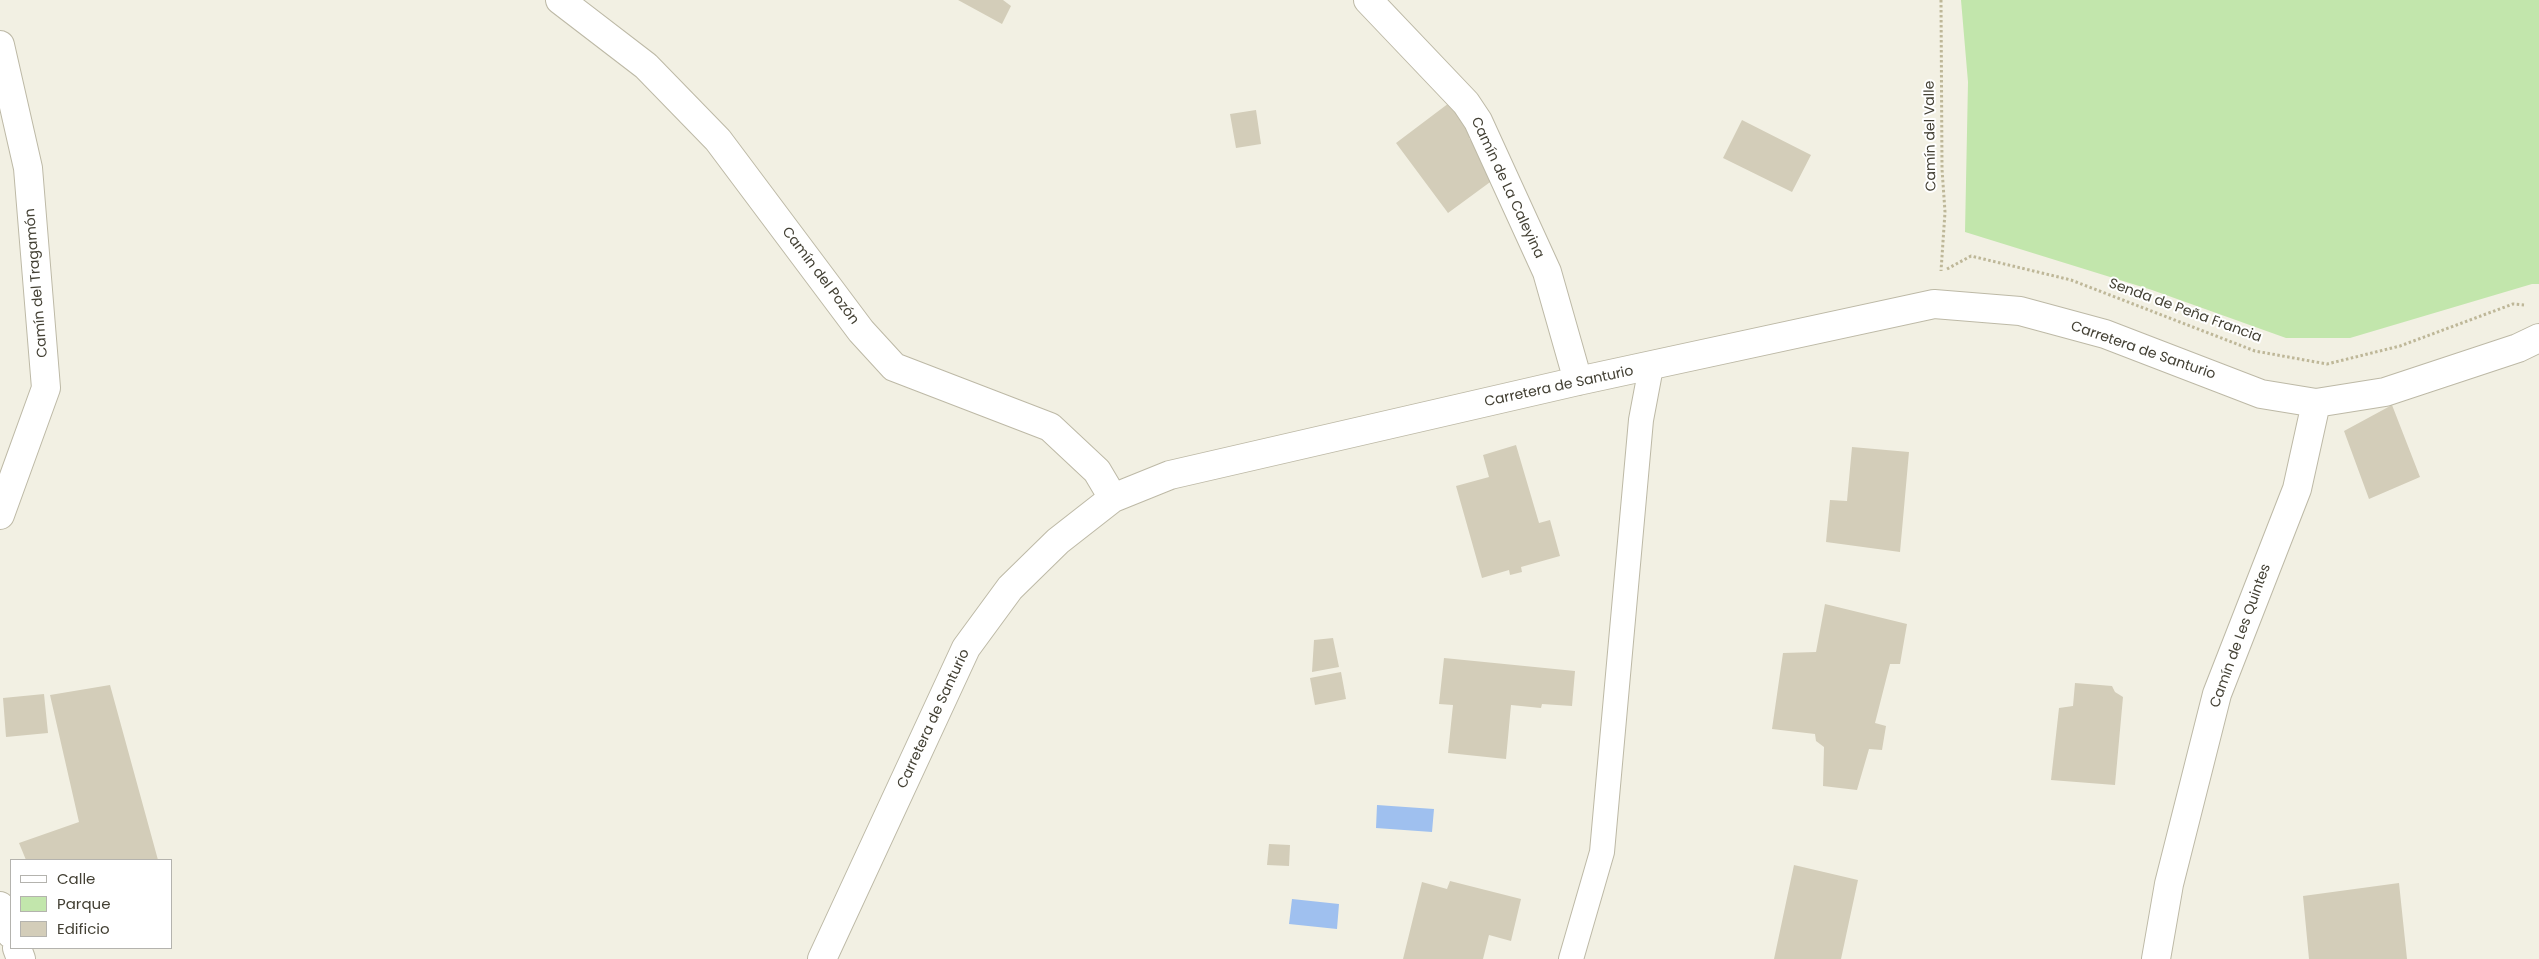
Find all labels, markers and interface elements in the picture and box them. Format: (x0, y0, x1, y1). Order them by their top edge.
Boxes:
street label: Camín del Valle (1922, 81, 1940, 191)
street label: Camín de La Caleyina (1467, 115, 1547, 261)
street label: Camín del Tragamón (22, 208, 52, 358)
street label: Camín del Pozón (778, 224, 862, 328)
street label: Senda de Peña Francia (2106, 275, 2264, 347)
street label: Carretera de Santurio (2068, 318, 2218, 384)
street label: Carretera de Santurio (1483, 363, 1635, 411)
street label: Camín de Les Quintes (2207, 562, 2275, 710)
street label: Carretera de Santurio (894, 647, 974, 791)
legend (10, 859, 172, 949)
text: Calle (57, 868, 95, 889)
text: Parque (57, 893, 110, 914)
text: Edificio (57, 918, 110, 939)

